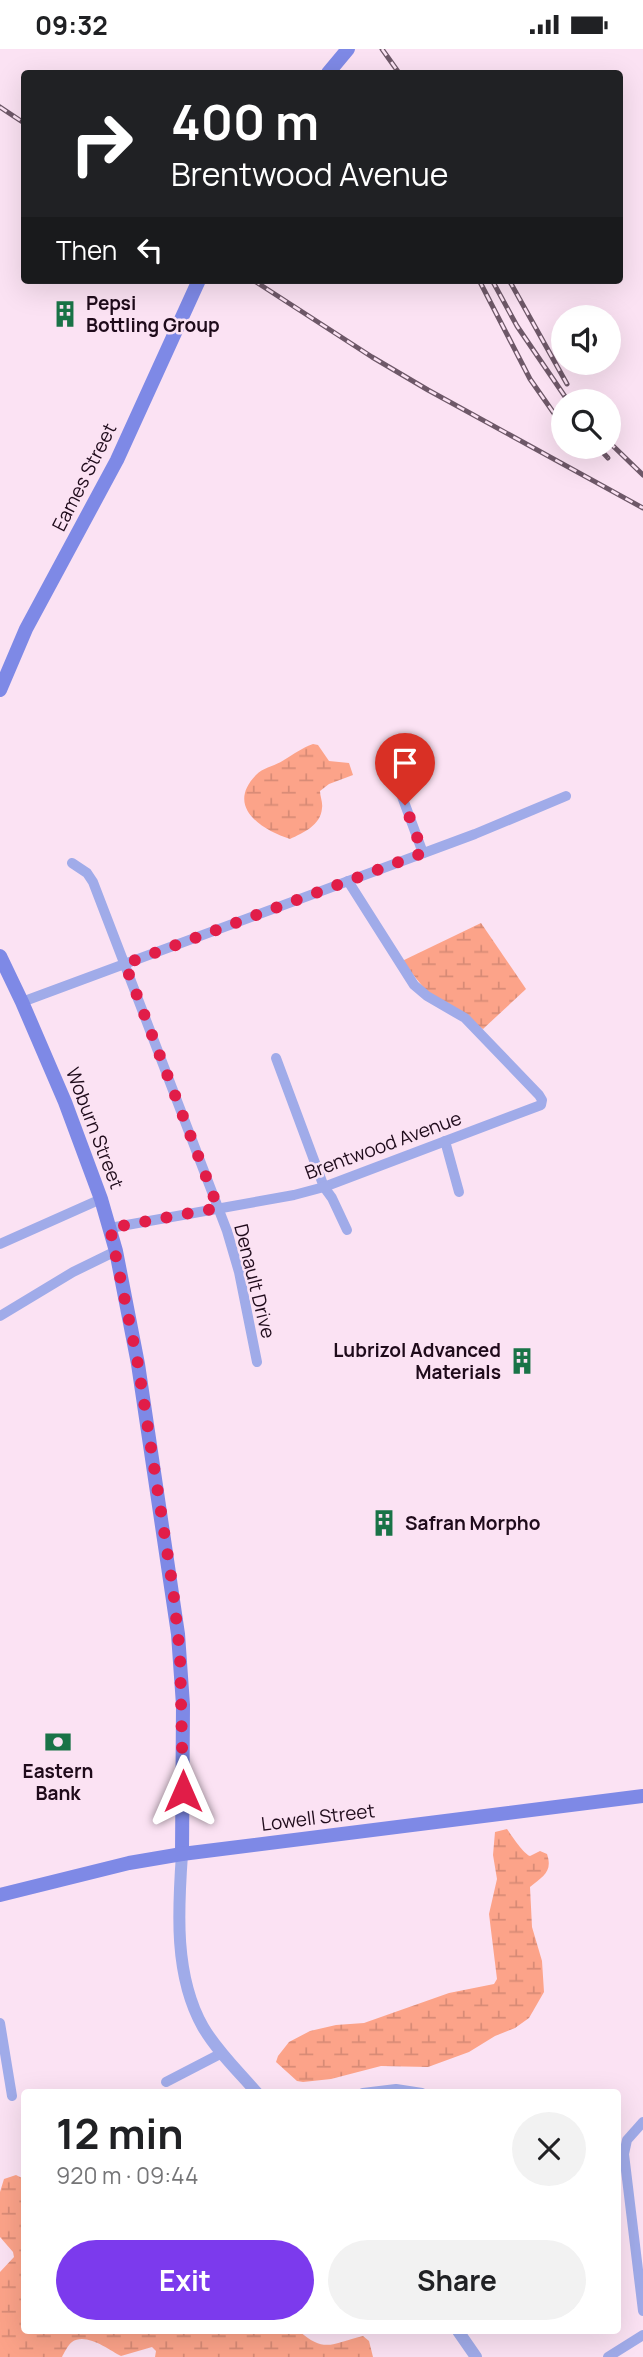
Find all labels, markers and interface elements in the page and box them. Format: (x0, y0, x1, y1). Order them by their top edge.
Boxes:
text: 09:32 (35, 7, 108, 43)
text: 400 m (171, 88, 319, 155)
icon: right (56, 98, 147, 189)
text: Brentwood Avenue (171, 152, 449, 196)
icon: left (131, 231, 169, 269)
text: Then (56, 232, 117, 268)
place label: Pepsi Bottling Group (86, 290, 220, 338)
building icon: Pepsi Bottling Group (50, 299, 80, 329)
map controls (551, 305, 621, 459)
button: sound (551, 305, 621, 375)
button: search (551, 389, 621, 459)
street label: Eames Street (46, 418, 122, 536)
pin (375, 733, 435, 805)
icon: arrive (386, 744, 424, 782)
street label: Woburn Street (60, 1064, 130, 1192)
street label: Brentwood Avenue (301, 1105, 465, 1185)
street label: Denault Drive (228, 1221, 282, 1341)
place label: Lubrizol Advanced Materials (333, 1337, 501, 1385)
building icon: Lubrizol Advanced Materials (507, 1346, 537, 1376)
building icon: Safran Morpho (369, 1508, 399, 1538)
place label: Safran Morpho (405, 1510, 541, 1536)
bank icon: Eastern Bank (43, 1727, 73, 1757)
position arrow (146, 1754, 220, 1828)
place label: Eastern Bank (23, 1758, 93, 1806)
street label: Lowell Street (260, 1797, 376, 1837)
text: 12 min (56, 2104, 184, 2162)
button: close (512, 2112, 586, 2186)
text: 920 m · 09:44 (56, 2159, 198, 2191)
button: Exit (56, 2240, 314, 2320)
button: Share (328, 2240, 586, 2320)

